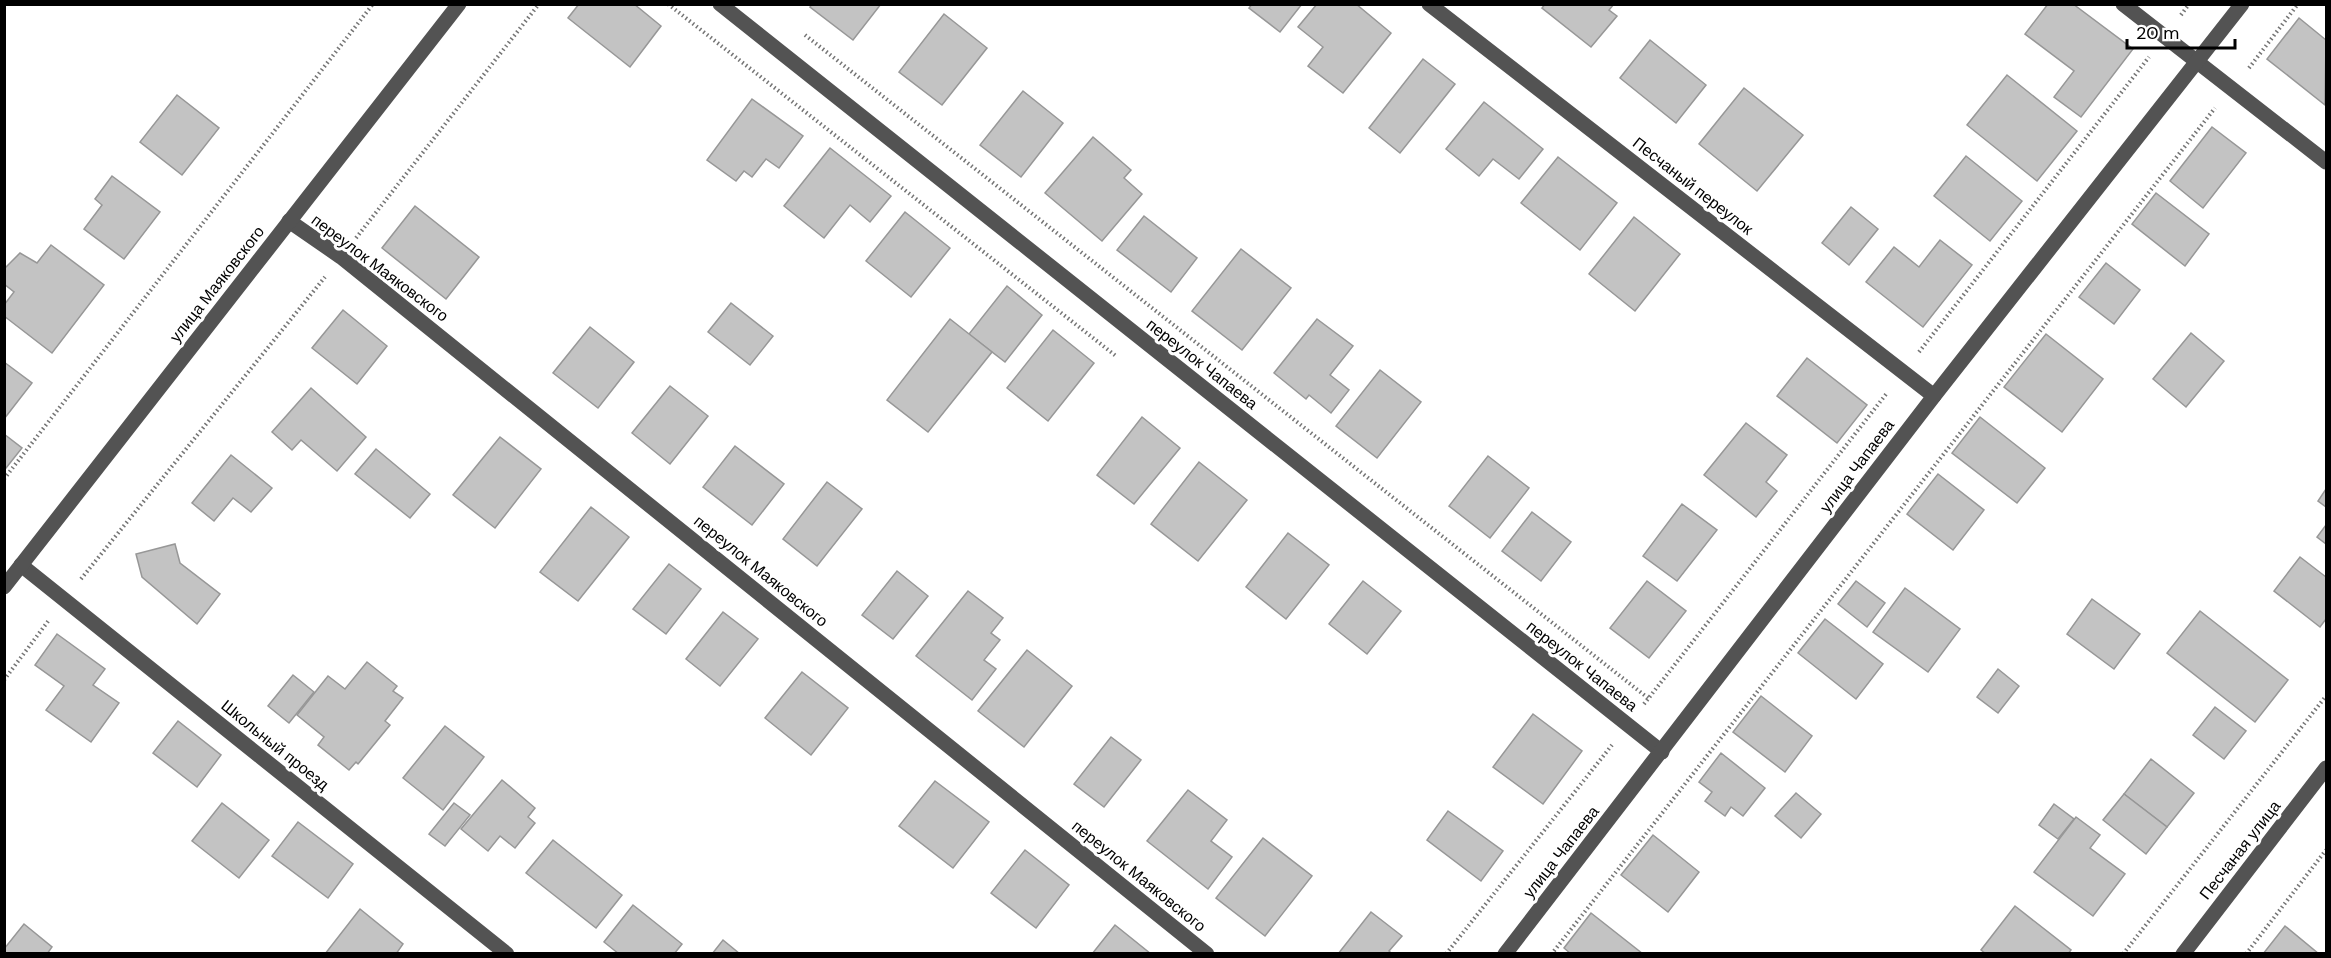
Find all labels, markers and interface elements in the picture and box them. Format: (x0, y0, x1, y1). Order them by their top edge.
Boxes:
scale bar (2127, 12, 2235, 50)
text: 20 m (2136, 21, 2179, 45)
street label: Песчаный переулок (1629, 132, 1758, 240)
street label: переулок Маяковского (307, 210, 453, 327)
street label: улица Маяковского (165, 221, 269, 346)
street label: переулок Чапаева (1142, 314, 1262, 414)
street label: улица Чапаева (1815, 415, 1899, 517)
street label: переулок Маяковского (690, 510, 832, 632)
street label: переулок Чапаева (1522, 616, 1642, 716)
street label: Школьный проезд (217, 695, 334, 795)
street label: Песчаная улица (2195, 796, 2285, 904)
street label: улица Чапаева (1518, 802, 1604, 902)
street label: переулок Маяковского (1068, 815, 1210, 937)

